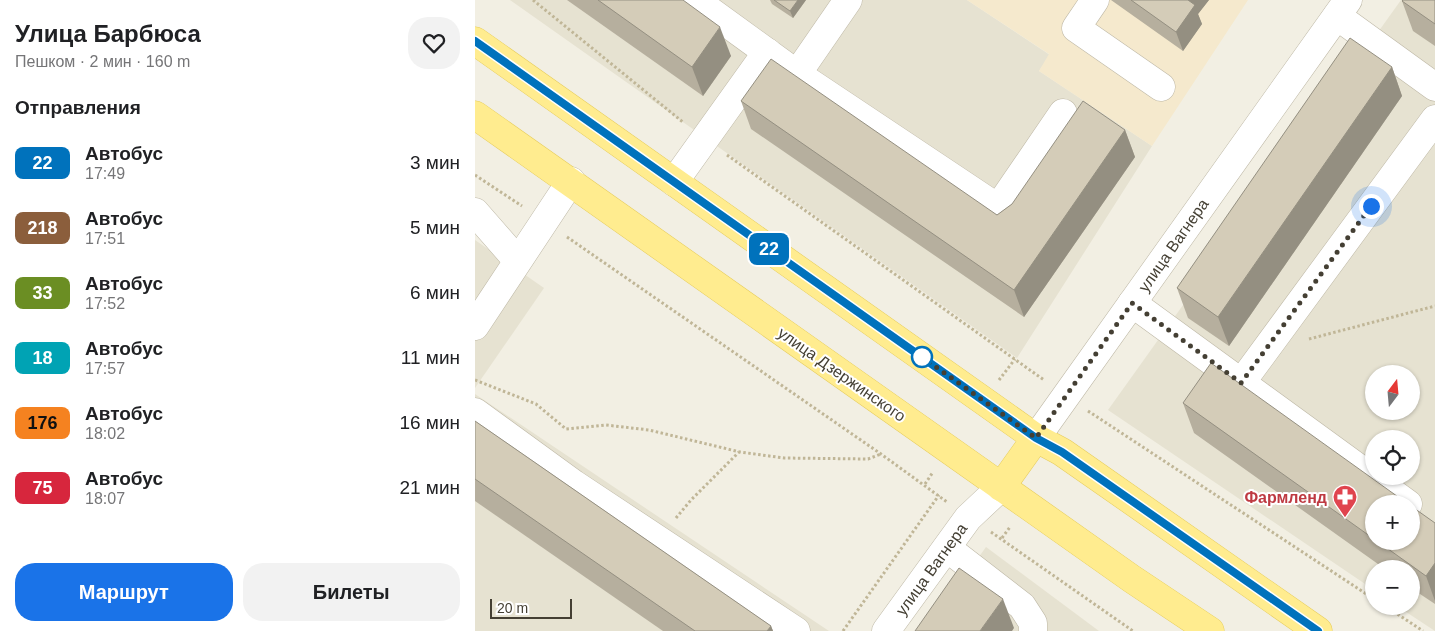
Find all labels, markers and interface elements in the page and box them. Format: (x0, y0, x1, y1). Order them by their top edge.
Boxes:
button: heart (408, 17, 460, 69)
text: Улица Барбюса (15, 20, 201, 47)
text: Пешком · 2 мин · 160 m (15, 53, 190, 70)
text: Отправления (15, 97, 141, 118)
text: Автобус (85, 143, 163, 164)
text: 3 мин (410, 152, 460, 173)
text: 22 (32, 153, 53, 173)
text: 17:49 (85, 165, 125, 182)
your location (1359, 194, 1384, 219)
street label: улица Вагнера (1135, 196, 1212, 295)
text: Автобус (85, 208, 163, 229)
text: 5 мин (410, 217, 460, 238)
text: 218 (27, 218, 58, 238)
text: 17:51 (85, 230, 125, 247)
line badge: 22 (747, 233, 791, 265)
text: 22 (759, 239, 779, 259)
text: Автобус (85, 273, 163, 294)
text: 6 мин (410, 282, 460, 303)
text: 33 (32, 283, 53, 303)
text: 17:52 (85, 295, 125, 312)
street label: улица Дзержинского (775, 324, 909, 425)
text: Автобус (85, 338, 163, 359)
unlabelled marker (911, 346, 933, 368)
text: 11 мин (401, 347, 460, 368)
text: 18 (32, 348, 53, 368)
text: 17:57 (85, 360, 125, 377)
north arrow (1365, 365, 1420, 420)
map controls (1365, 365, 1420, 615)
text: Автобус (85, 403, 163, 424)
text: 16 мин (399, 412, 460, 433)
text: 176 (27, 413, 58, 433)
text: 18:02 (85, 425, 125, 442)
button: locate (1365, 430, 1420, 485)
text: Автобус (85, 468, 163, 489)
text: 21 мин (399, 477, 460, 498)
text: 75 (32, 478, 53, 498)
pharmacy icon: Фармленд (1332, 484, 1358, 518)
place label: Фармленд (1244, 489, 1327, 506)
text: 18:07 (85, 490, 125, 507)
button: + (1365, 495, 1420, 550)
street label: улица Вагнера (892, 520, 970, 619)
button: − (1365, 560, 1420, 615)
button: Маршрут (15, 563, 233, 621)
button: Билеты (243, 563, 460, 621)
scale bar (490, 596, 573, 619)
text: 20 m (497, 600, 528, 616)

